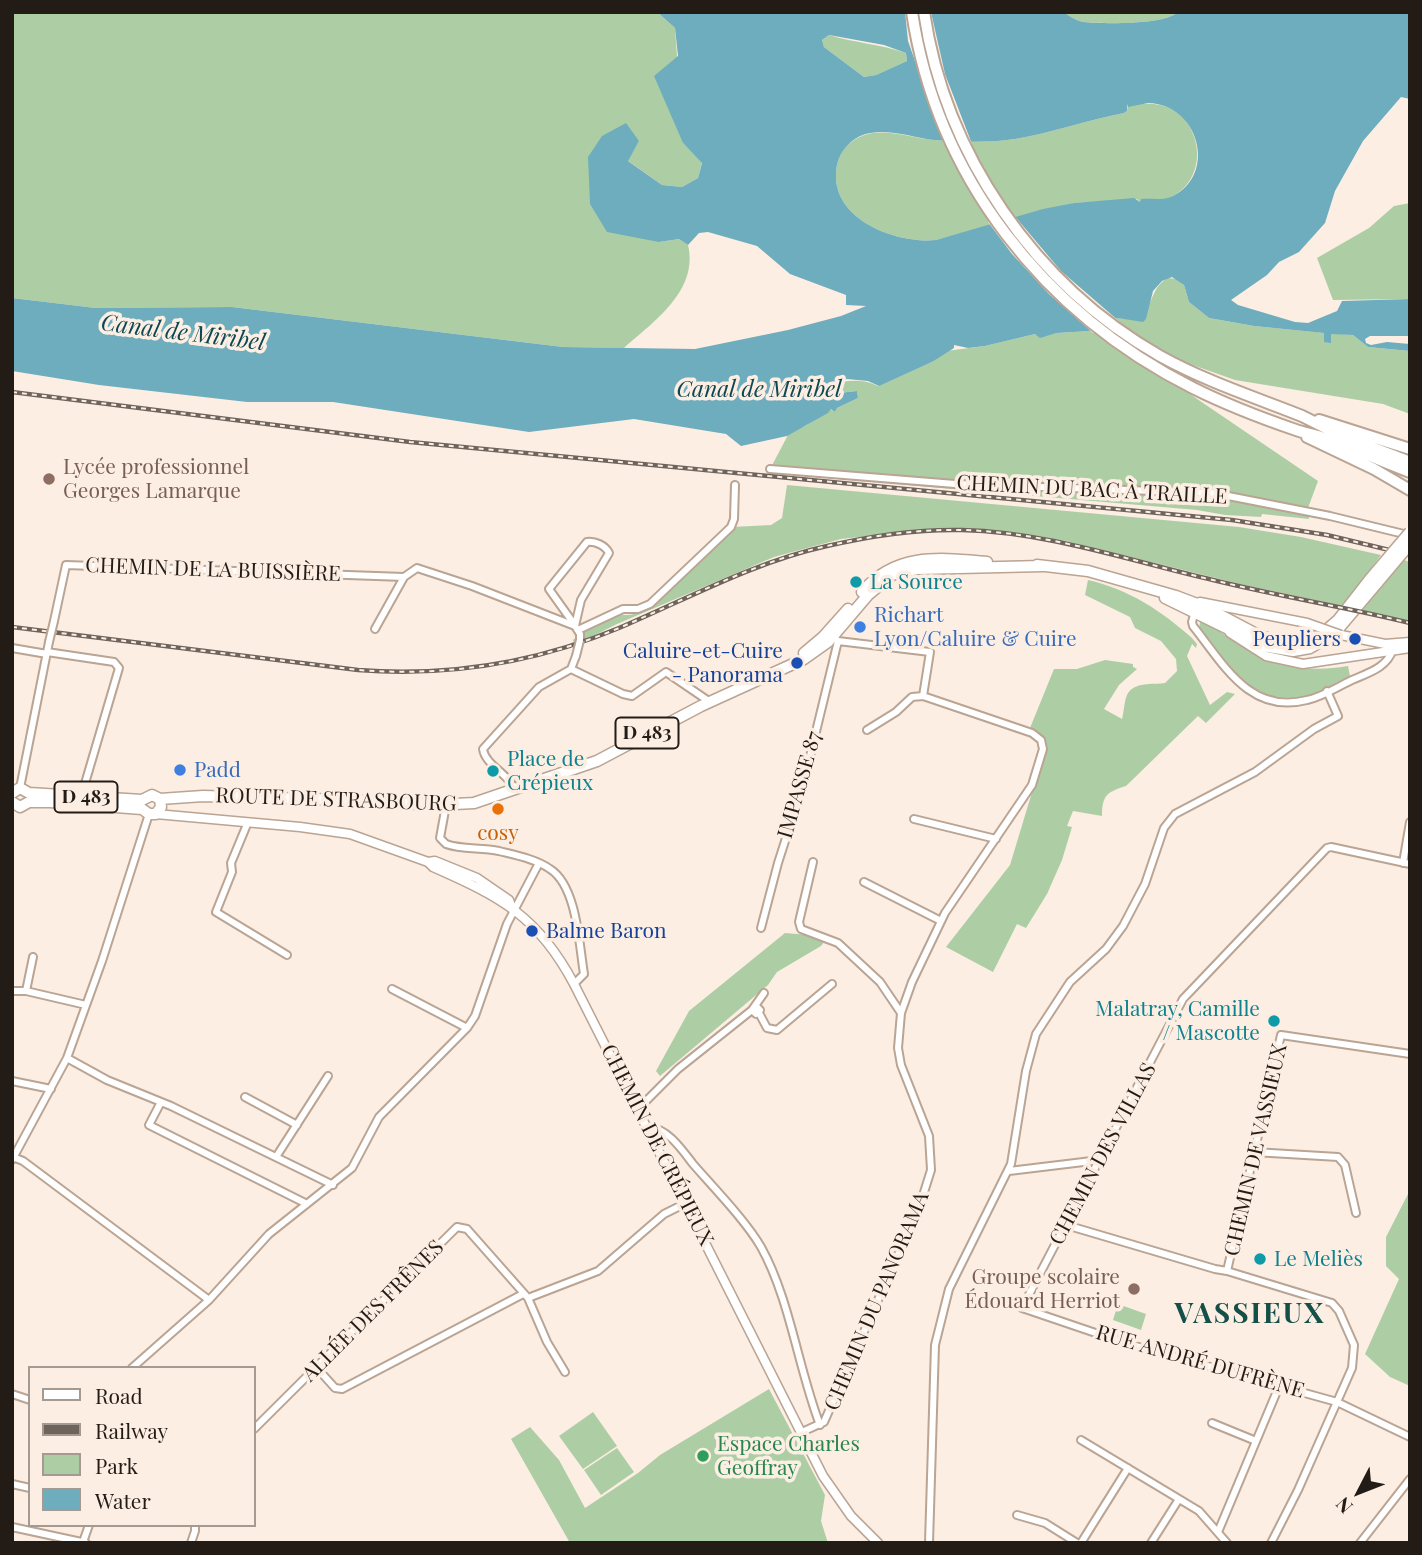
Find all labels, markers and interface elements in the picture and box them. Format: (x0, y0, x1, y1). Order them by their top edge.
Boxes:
water label: Canal de Miribel (99, 309, 267, 357)
water label: Canal de Miribel (676, 376, 842, 404)
place label: Lycée professionnel Georges Lamarque (63, 454, 249, 504)
street label: CHEMIN DU BAC À TRAILLE (956, 470, 1228, 510)
marker: Lycée professionnel Georges Lamarque (41, 471, 57, 487)
street label: CHEMIN DE LA BUISSIÈRE (85, 553, 341, 587)
place label: La Source (870, 569, 963, 595)
marker: La Source (848, 574, 864, 590)
place label: Richart Lyon/Caluire & Cuire (874, 602, 1077, 652)
marker: Richart Lyon/Caluire & Cuire (852, 619, 868, 635)
place label: Peupliers (1252, 626, 1341, 652)
marker: Peupliers (1347, 631, 1363, 647)
place label: Caluire-et-Cuire - Panorama (623, 638, 783, 688)
marker: Caluire-et-Cuire - Panorama (789, 655, 805, 671)
road number: D 483 (616, 718, 678, 748)
street label: IMPASSE 87 (773, 729, 827, 841)
place label: Place de Crépieux (507, 746, 593, 796)
place label: Padd (194, 757, 241, 783)
marker: Padd (172, 762, 188, 778)
marker: Place de Crépieux (485, 763, 501, 779)
road number: D 483 (55, 782, 118, 812)
street label: ROUTE DE STRASBOURG (215, 783, 457, 817)
marker: cosy (490, 801, 506, 817)
place label: cosy (477, 820, 519, 846)
place label: Balme Baron (546, 918, 667, 944)
marker: Balme Baron (524, 923, 540, 939)
place label: Malatray, Camille / Mascotte (1095, 996, 1260, 1046)
marker: Malatray, Camille / Mascotte (1266, 1013, 1282, 1029)
street label: CHEMIN DE CRÉPIEUX (595, 1040, 719, 1250)
street label: CHEMIN DE VASSIEUX (1219, 1041, 1293, 1259)
street label: CHEMIN DES VILLAS (1044, 1059, 1162, 1249)
street label: CHEMIN DU PANORAMA (819, 1188, 935, 1414)
street label: ALLÉE DES FRÊNES (297, 1235, 449, 1387)
place label: Le Meliès (1274, 1246, 1363, 1272)
marker: Le Meliès (1252, 1251, 1268, 1267)
place label: Groupe scolaire Édouard Herriot (965, 1264, 1120, 1314)
marker: Groupe scolaire Édouard Herriot (1126, 1281, 1142, 1297)
district label: VASSIEUX (1176, 1297, 1324, 1331)
street label: RUE ANDRÉ DUFRÈNE (1093, 1320, 1307, 1404)
legend (28, 1366, 256, 1527)
text: Road (95, 1381, 143, 1409)
text: Railway (95, 1416, 168, 1444)
place label: Espace Charles Geoffray (717, 1431, 860, 1481)
marker: Espace Charles Geoffray (695, 1448, 711, 1464)
text: Park (95, 1451, 138, 1479)
north arrow (1324, 1457, 1394, 1527)
text: Water (95, 1486, 151, 1514)
text: N (1329, 1492, 1358, 1520)

